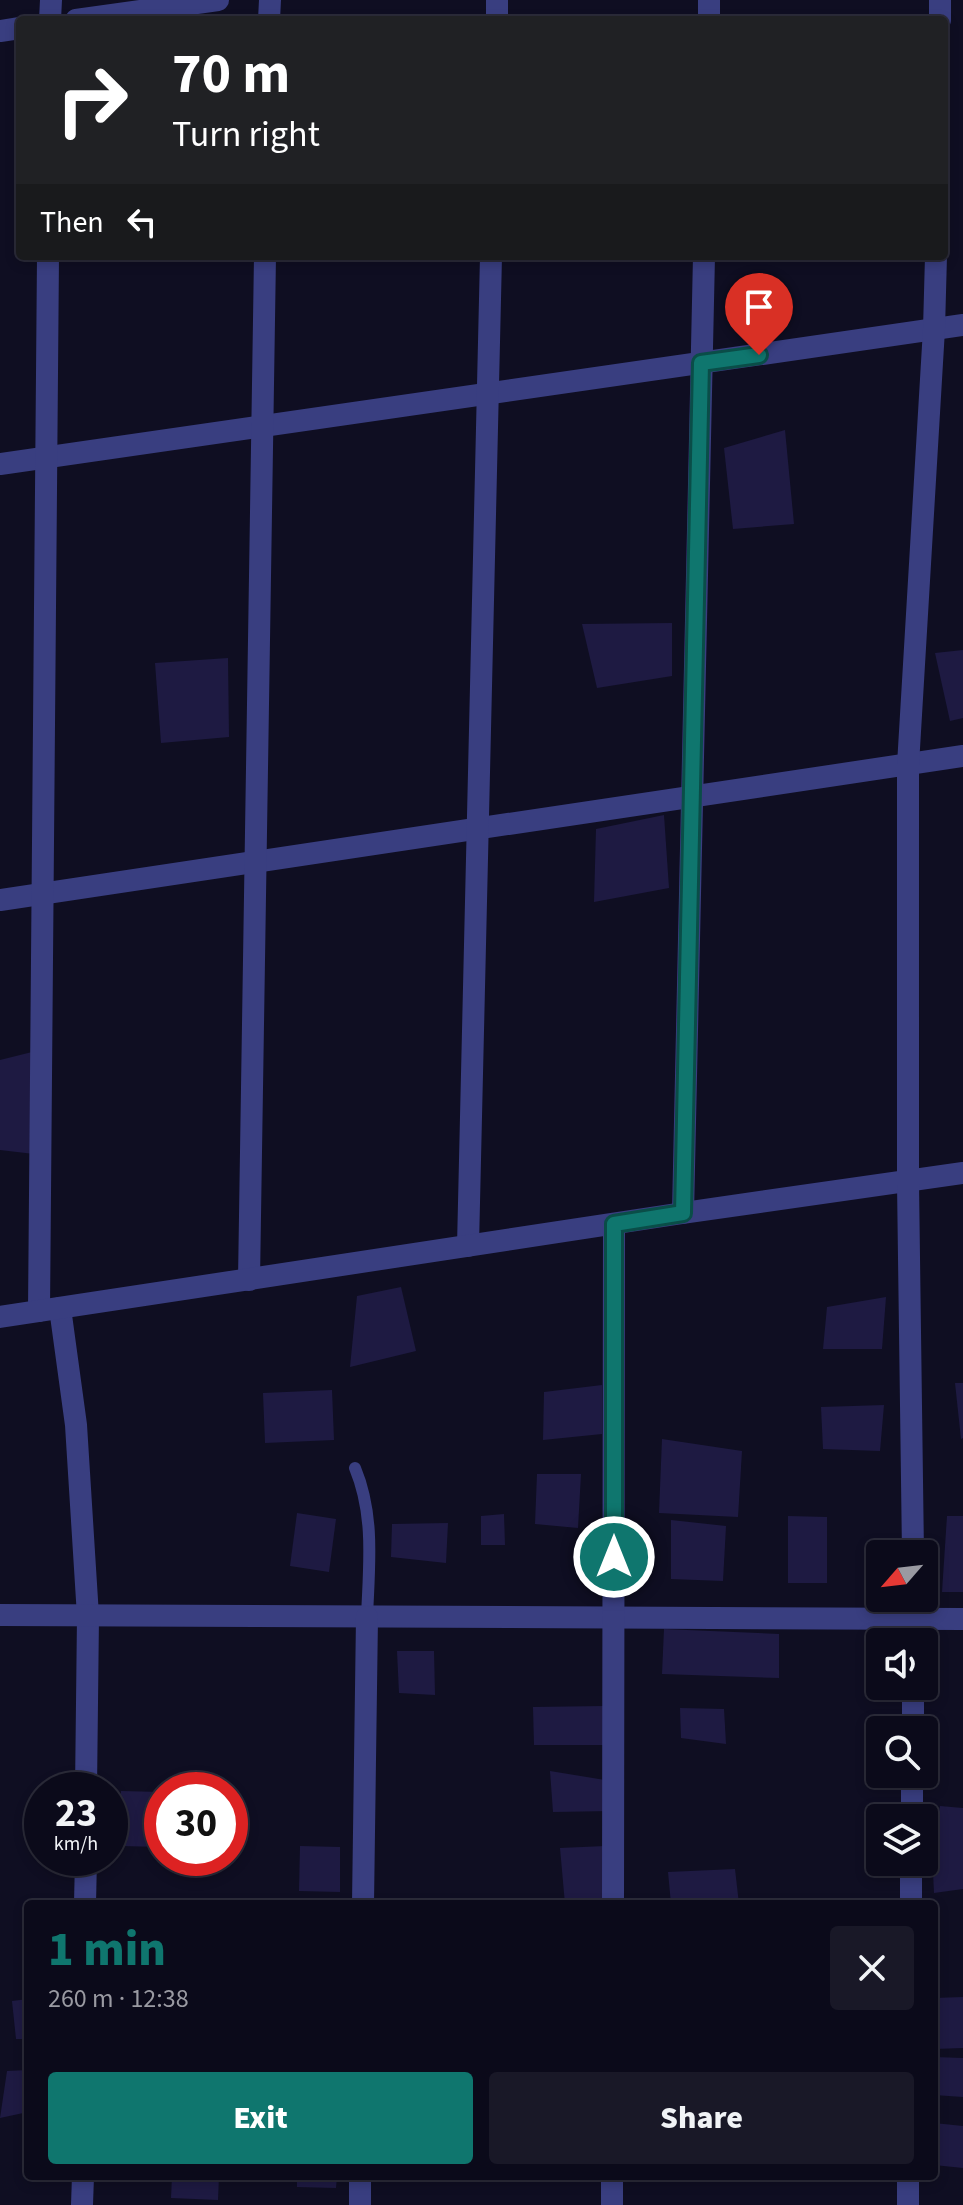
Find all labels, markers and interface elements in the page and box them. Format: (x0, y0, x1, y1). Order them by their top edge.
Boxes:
text: 70 m (172, 35, 290, 114)
icon: right (40, 48, 144, 152)
text: Turn right (172, 109, 320, 160)
icon: left (120, 200, 164, 244)
text: Then (40, 201, 104, 244)
pin (725, 273, 793, 355)
icon: arrive (737, 285, 781, 329)
position arrow (572, 1515, 656, 1599)
north arrow (866, 1540, 938, 1612)
map controls (866, 1540, 938, 1876)
button: sound (866, 1628, 938, 1700)
button: search (866, 1716, 938, 1788)
speed limit sign: 30 (144, 1772, 248, 1876)
text: 23 (55, 1785, 97, 1842)
button: layers (866, 1804, 938, 1876)
text: km/h (54, 1830, 98, 1858)
text: 1 min (48, 1916, 166, 1984)
button: close (830, 1926, 914, 2010)
text: 260 m · 12:38 (48, 1980, 189, 2017)
button: Exit (48, 2072, 473, 2164)
button: Share (489, 2072, 914, 2164)

